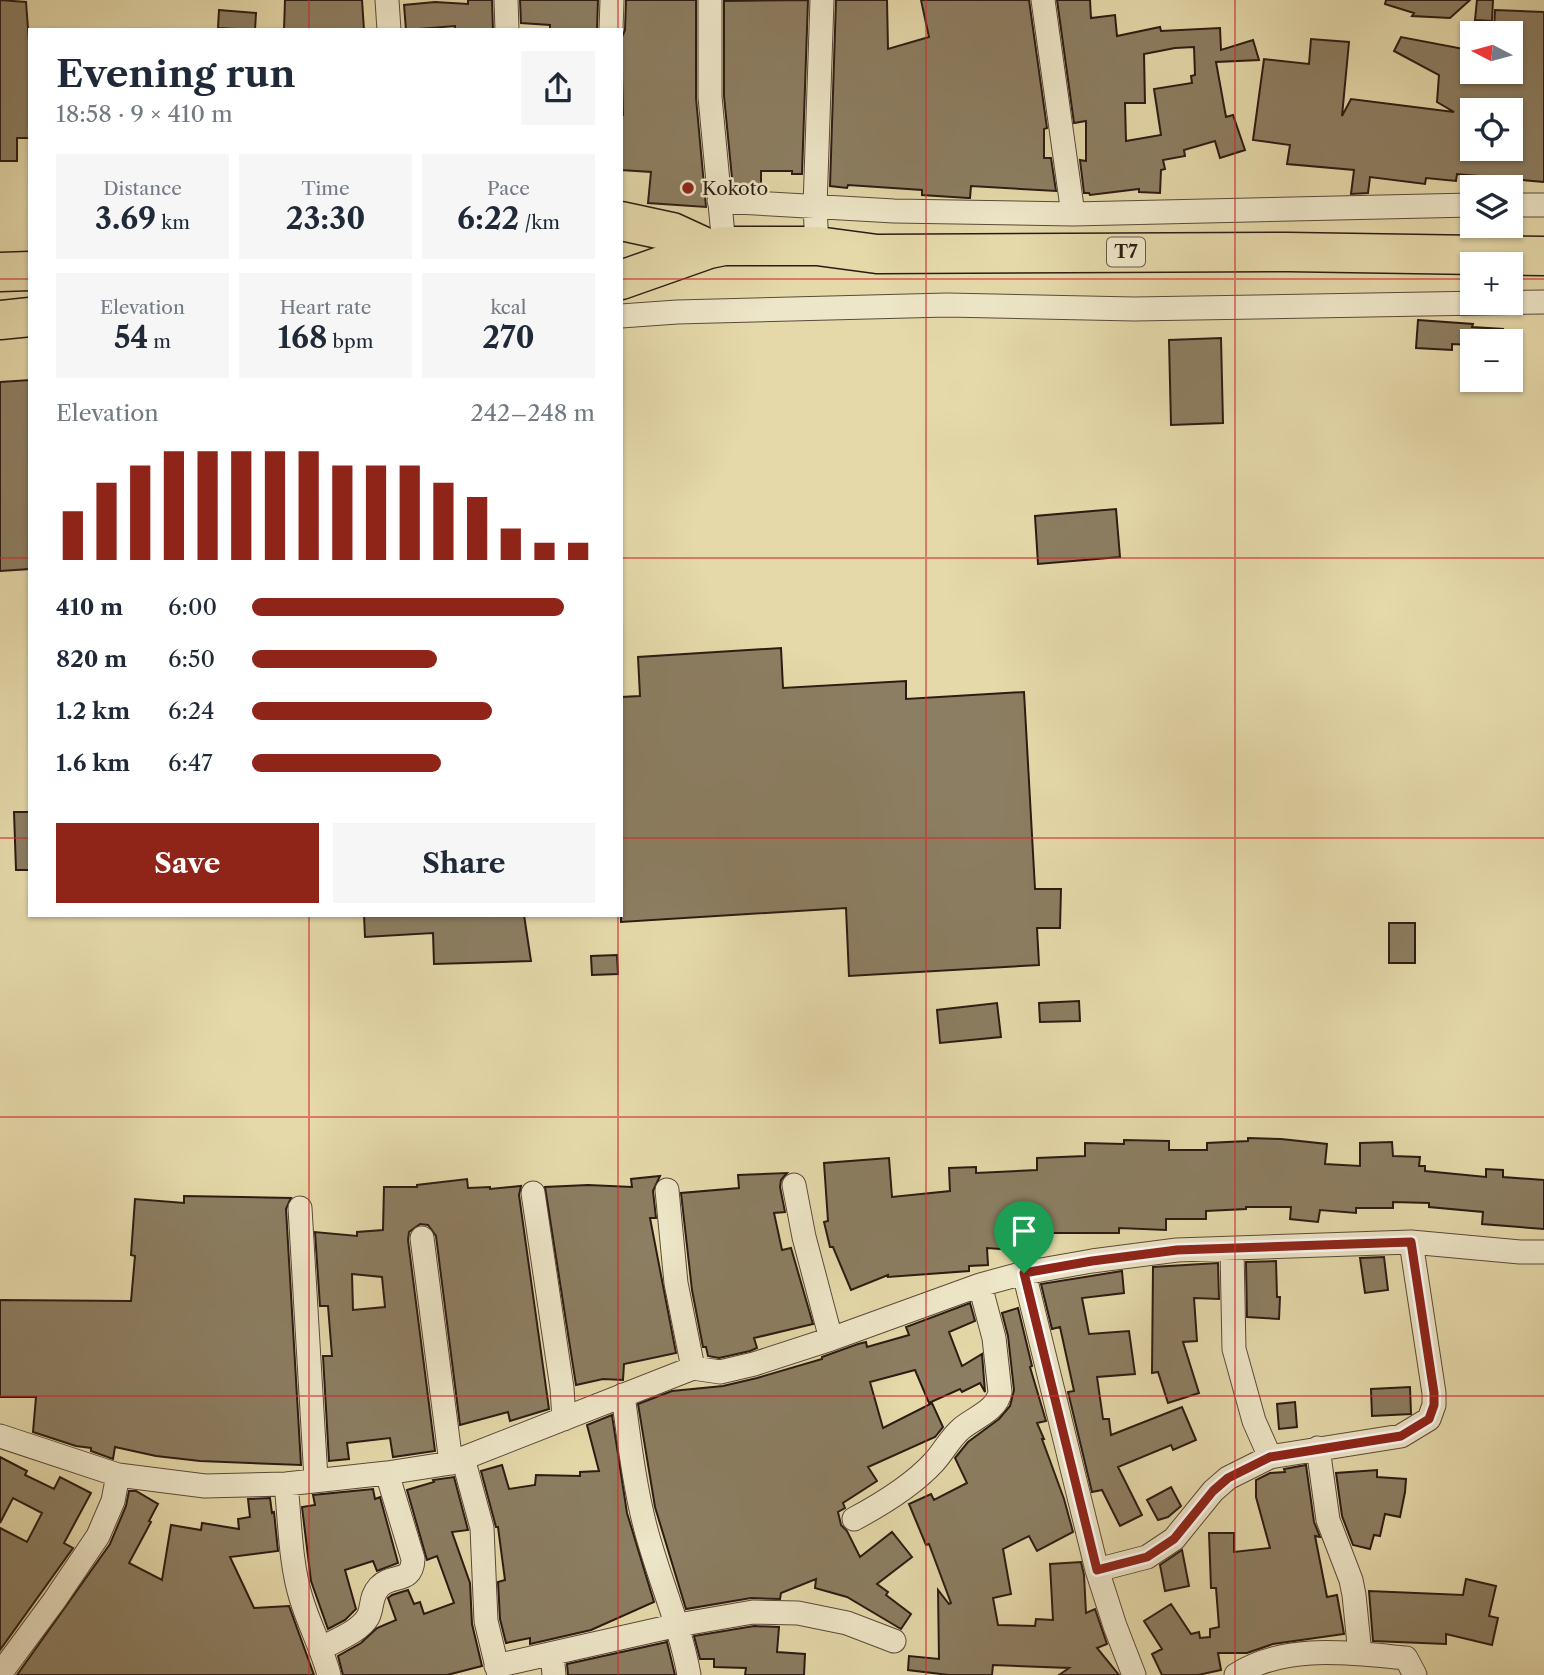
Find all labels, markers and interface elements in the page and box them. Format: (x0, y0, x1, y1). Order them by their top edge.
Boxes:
north arrow (1460, 21, 1522, 84)
map controls (1460, 21, 1523, 392)
text: Evening run (56, 50, 296, 97)
button: share (521, 51, 595, 125)
button: locate (1460, 98, 1523, 161)
text: 18:58 · 9 × 410 m (56, 100, 233, 128)
button: layers (1460, 175, 1523, 238)
text: Distance (103, 177, 182, 200)
text: Time (301, 177, 350, 200)
text: Pace (487, 177, 530, 200)
place label: Kokoto (702, 177, 768, 200)
marker: Kokoto (680, 180, 696, 196)
text: 3.69 (95, 200, 156, 237)
text: 23:30 (286, 200, 365, 237)
text: 6:22 (457, 200, 519, 237)
text: km (156, 211, 190, 234)
text: /km (519, 211, 560, 234)
road number: T7 (1107, 238, 1145, 266)
button: + (1460, 252, 1523, 315)
text: Elevation (100, 296, 185, 319)
text: Heart rate (280, 296, 371, 319)
text: kcal (491, 296, 526, 319)
text: 54 (114, 319, 148, 356)
text: 168 (278, 319, 327, 356)
text: 270 (482, 319, 535, 356)
button: − (1460, 329, 1523, 392)
text: m (148, 330, 171, 353)
text: bpm (327, 330, 373, 353)
text: Elevation (56, 399, 159, 427)
text: 242–248 m (470, 399, 595, 427)
text: 410 m (56, 593, 123, 621)
text: 6:00 (168, 593, 217, 621)
text: 820 m (56, 645, 127, 673)
text: 6:50 (168, 645, 215, 673)
text: 1.2 km (56, 697, 130, 725)
text: 6:24 (168, 697, 214, 725)
text: 1.6 km (56, 749, 130, 777)
text: 6:47 (168, 749, 213, 777)
button: Save (56, 823, 319, 903)
button: Share (333, 823, 595, 903)
pin (994, 1201, 1054, 1273)
icon: arrive (1005, 1212, 1043, 1250)

